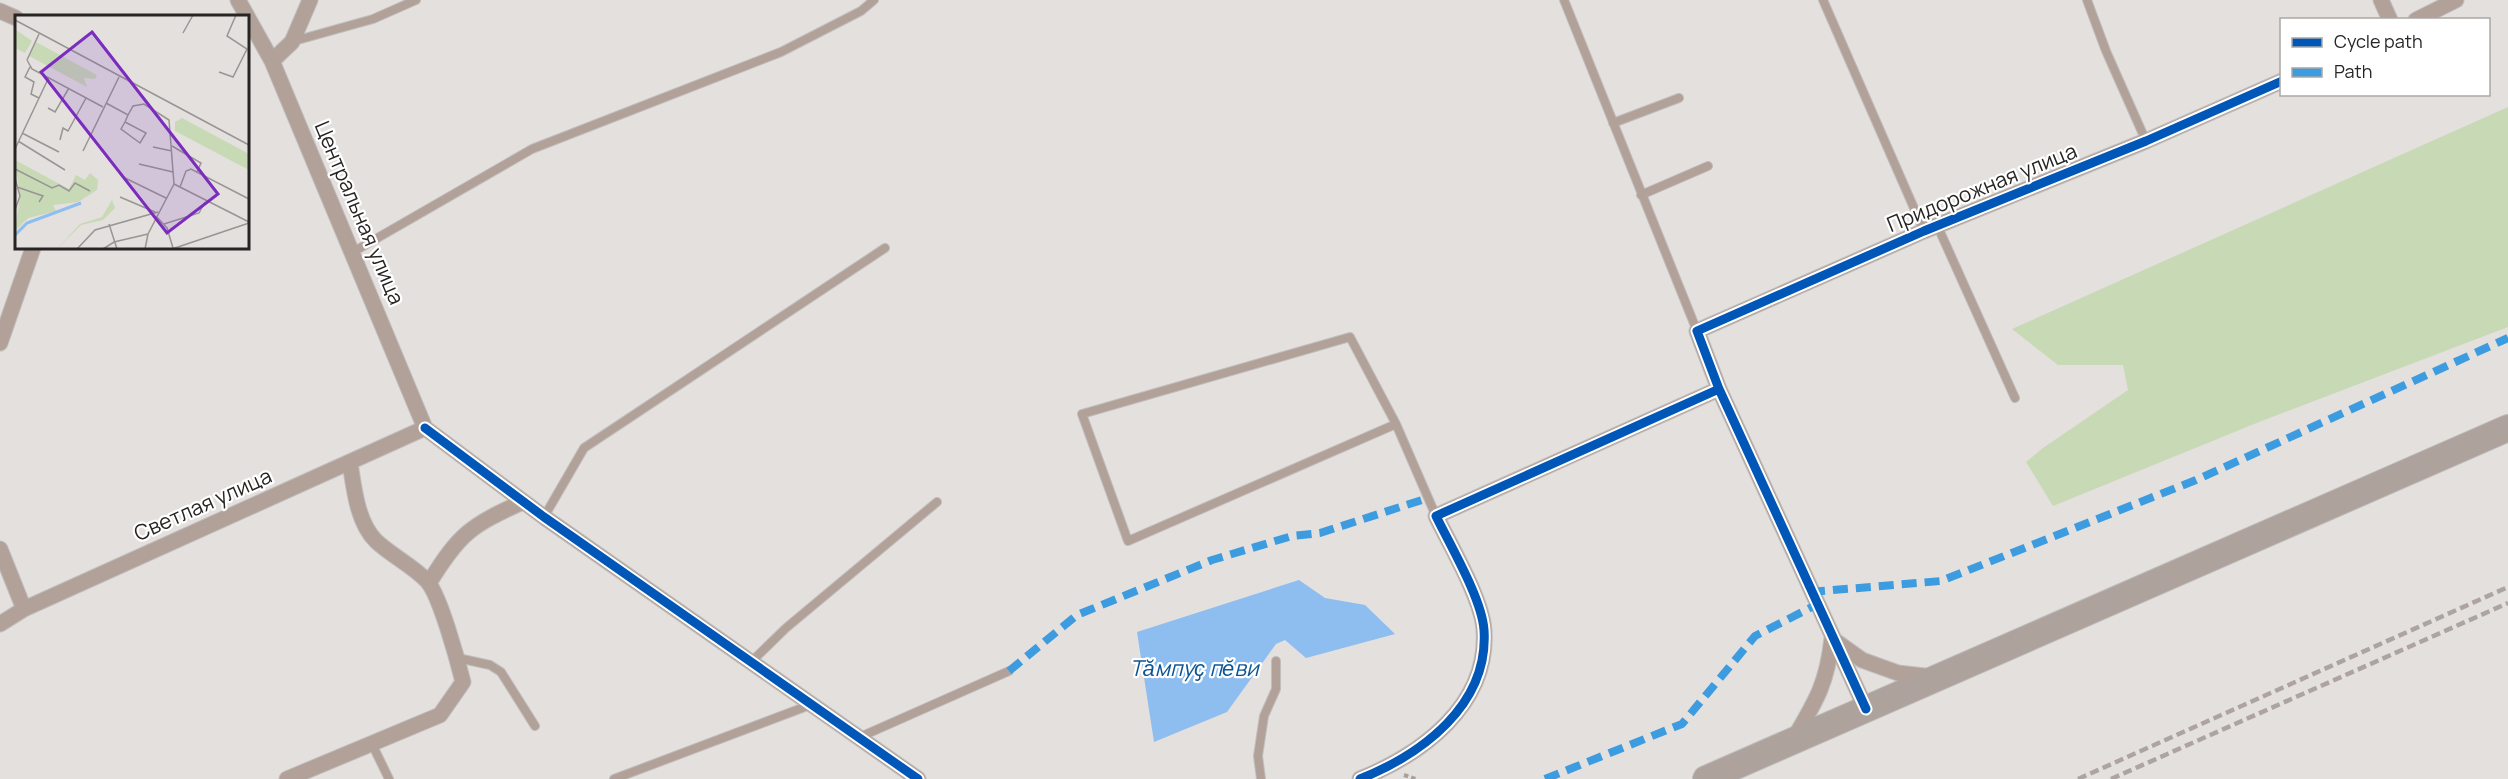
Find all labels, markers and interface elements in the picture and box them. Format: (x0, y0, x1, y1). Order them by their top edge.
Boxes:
inset map (15, 15, 249, 249)
legend (2280, 18, 2490, 96)
text: Cycle path (2334, 29, 2423, 53)
text: Path (2334, 59, 2372, 83)
street label: Центральная улица (309, 117, 411, 309)
street label: Придорожная улица (1883, 136, 2081, 238)
street label: Светлая улица (129, 461, 276, 547)
water label: Тӑмпуҫ пӗви (1129, 653, 1260, 683)

